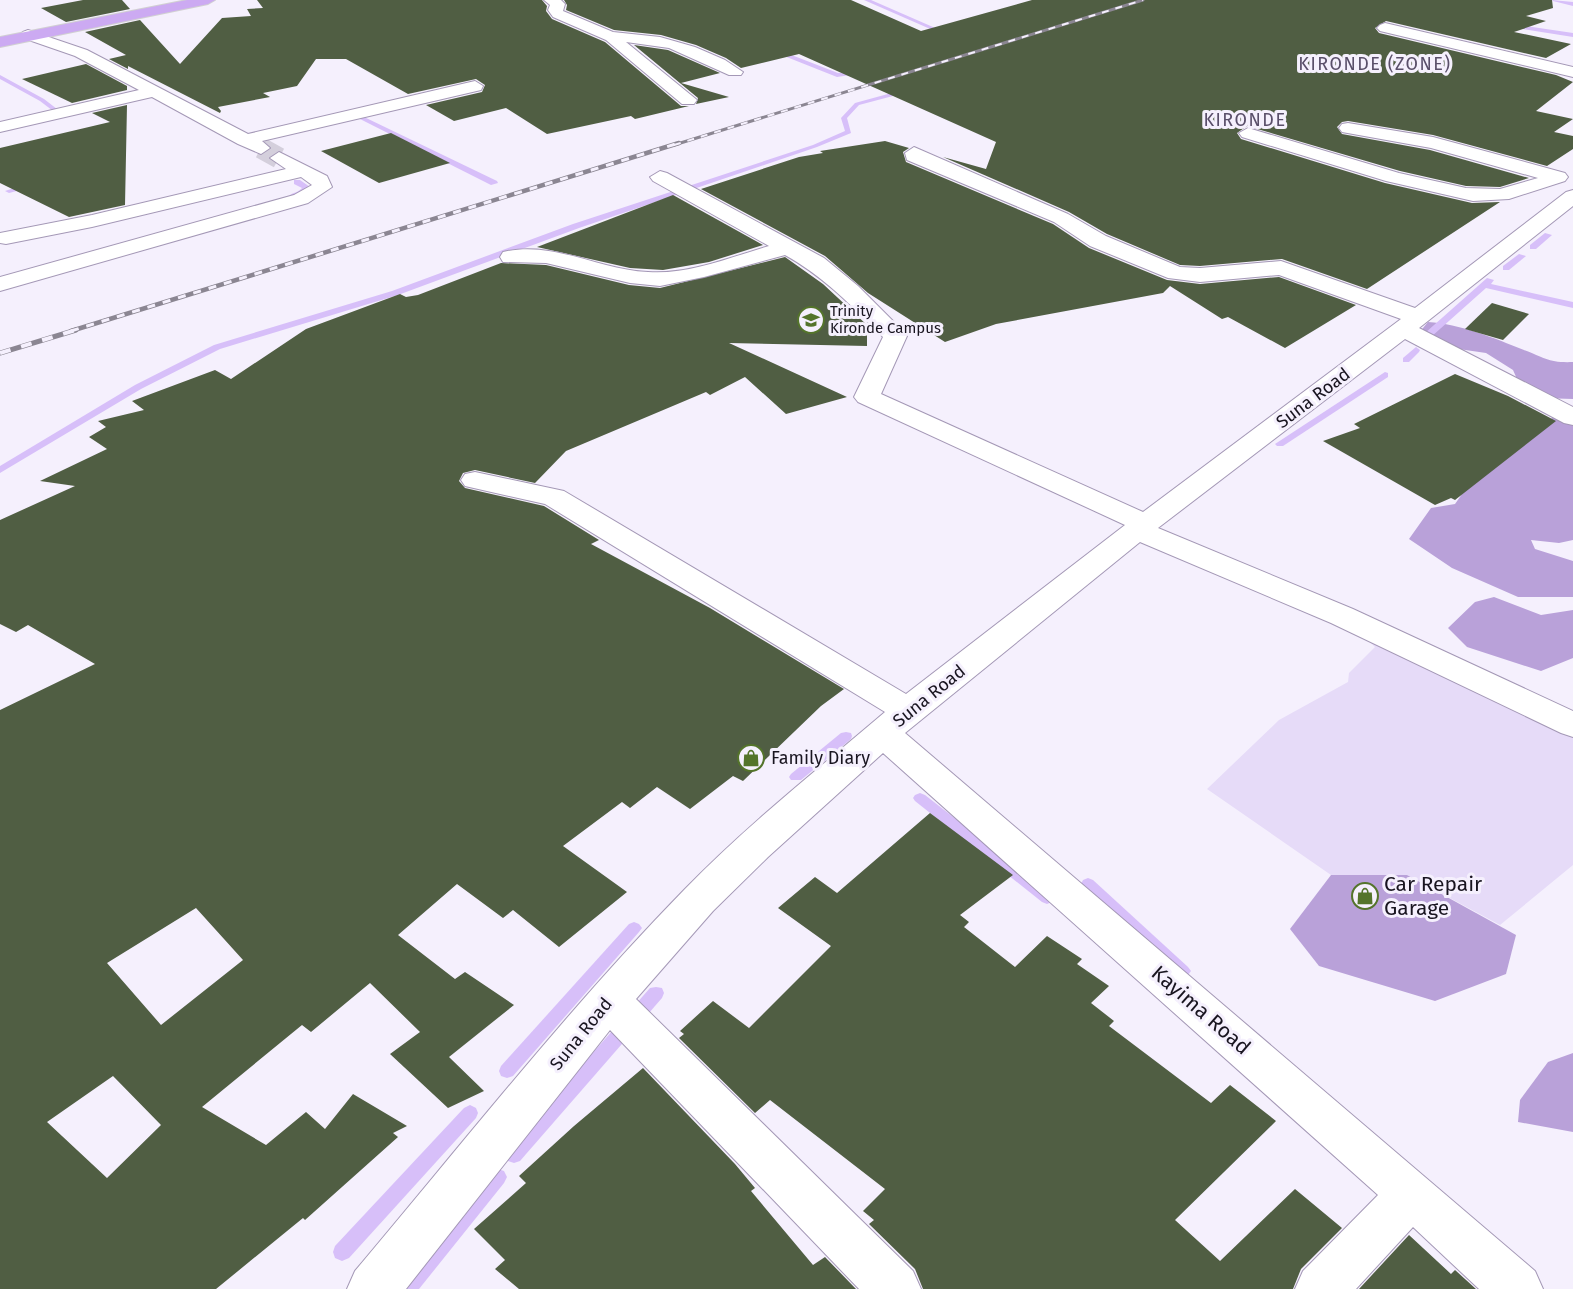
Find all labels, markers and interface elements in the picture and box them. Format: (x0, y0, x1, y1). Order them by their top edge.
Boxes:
district label: KIRONDE (ZONE) (1298, 53, 1452, 75)
district label: KIRONDE (1203, 109, 1287, 131)
place label: Trinity Kironde Campus (830, 302, 941, 337)
school or university icon: Trinity Kironde Campus (796, 305, 826, 335)
street label: Suna Road (1272, 363, 1354, 433)
street label: Suna Road (888, 660, 970, 732)
shop icon: Family Diary (736, 743, 766, 773)
place label: Family Diary (771, 747, 870, 769)
place label: Car Repair Garage (1384, 871, 1482, 921)
shop icon: Car Repair Garage (1350, 881, 1380, 911)
street label: Kayima Road (1146, 960, 1256, 1060)
street label: Suna Road (545, 993, 617, 1075)

